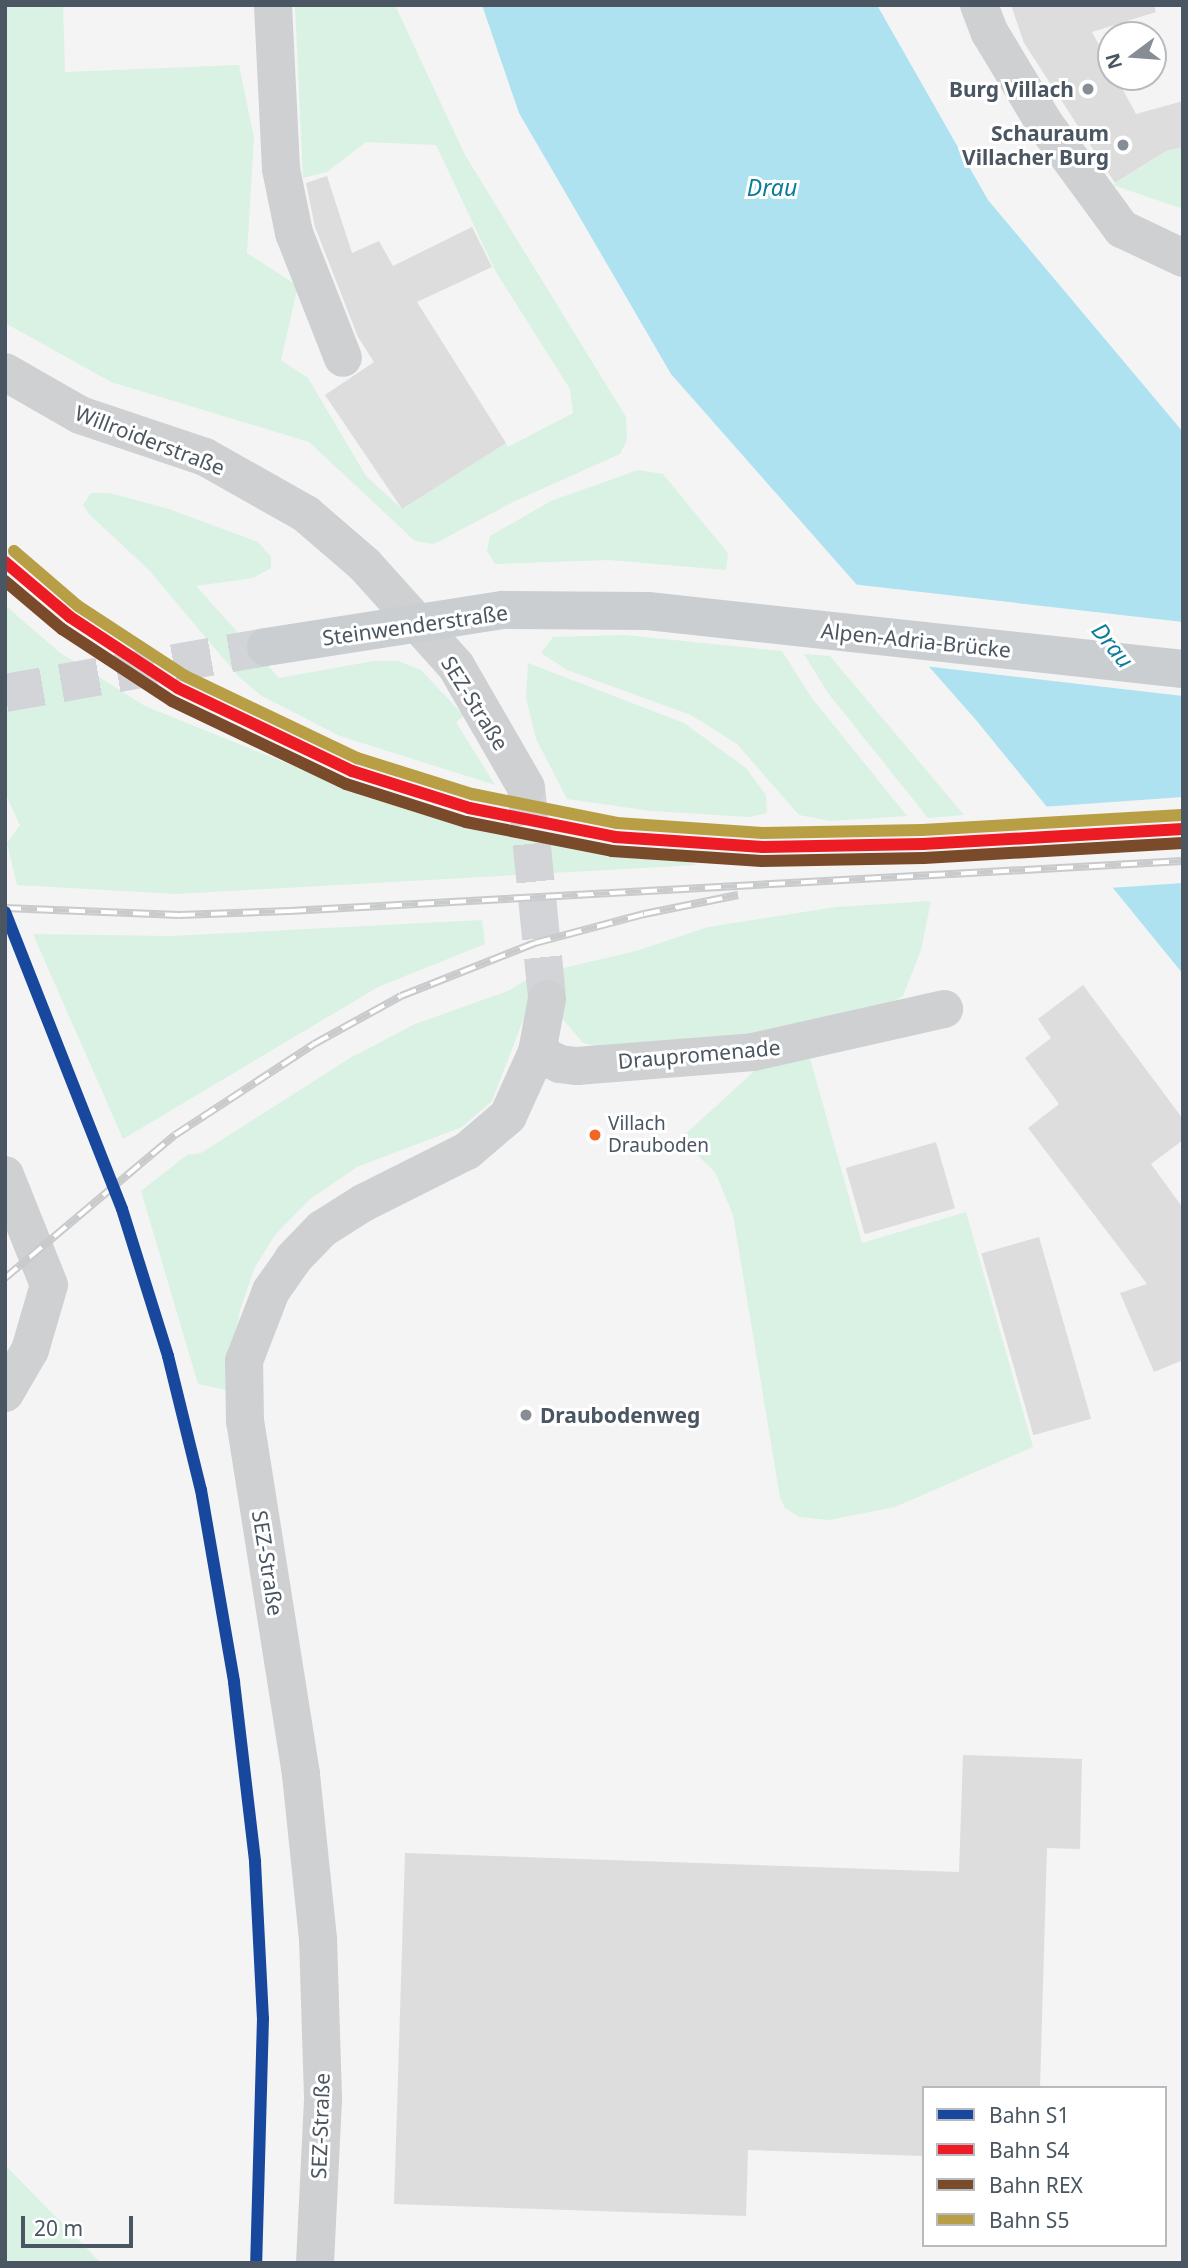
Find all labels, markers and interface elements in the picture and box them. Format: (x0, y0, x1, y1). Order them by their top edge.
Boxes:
north arrow (1097, 21, 1167, 91)
text: N (1099, 50, 1128, 72)
place label: Burg Villach (949, 76, 1074, 102)
marker: Burg Villach (1080, 81, 1096, 97)
place label: Schauraum Villacher Burg (962, 120, 1109, 170)
marker: Schauraum Villacher Burg (1115, 137, 1131, 153)
water label: Drau (747, 173, 797, 201)
street label: Willroiderstraße (72, 400, 228, 480)
street label: Steinwenderstraße (321, 600, 509, 650)
street label: Alpen-Adria-Brücke (820, 617, 1012, 663)
water label: Drau (1086, 617, 1140, 673)
street label: SEZ-Straße (436, 651, 514, 755)
street label: Draupromenade (617, 1034, 781, 1074)
place label: Villach Drauboden (608, 1113, 709, 1157)
marker: Villach Drauboden (588, 1128, 602, 1142)
place label: Draubodenweg (540, 1402, 700, 1428)
marker: Draubodenweg (518, 1407, 534, 1423)
street label: SEZ-Straße (247, 1509, 289, 1617)
street label: SEZ-Straße (306, 2072, 334, 2180)
legend (922, 2086, 1167, 2247)
text: Bahn S1 (989, 2101, 1069, 2129)
text: Bahn S4 (989, 2136, 1069, 2164)
text: Bahn REX (989, 2171, 1083, 2199)
scale bar (24, 2202, 136, 2246)
text: Bahn S5 (989, 2206, 1069, 2234)
text: 20 m (34, 2214, 83, 2242)

